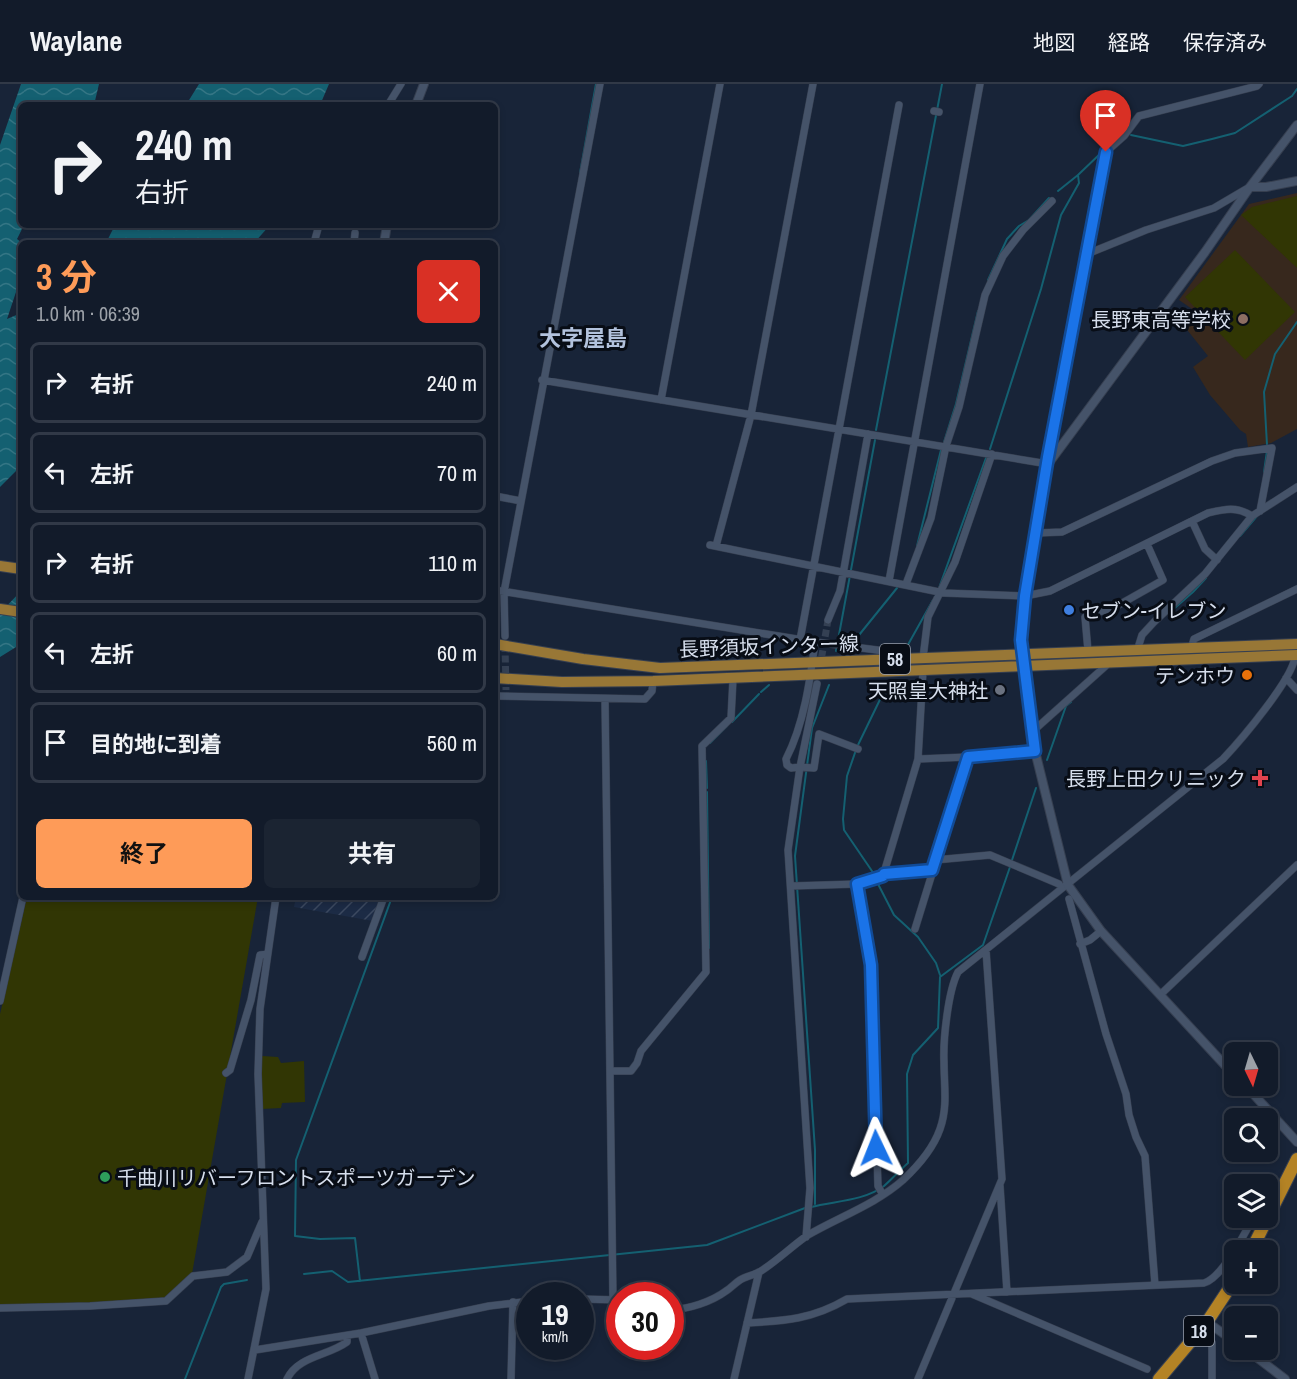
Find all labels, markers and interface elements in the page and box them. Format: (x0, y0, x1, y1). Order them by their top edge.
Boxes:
text: Waylane (30, 22, 122, 60)
text: 地図 (1033, 28, 1075, 57)
text: 経路 (1108, 28, 1150, 57)
text: 保存済み (1183, 28, 1267, 57)
pin (1080, 90, 1131, 152)
icon: arrive (1089, 99, 1122, 132)
text: 240 m (135, 117, 233, 173)
icon: right (36, 126, 114, 204)
text: 右折 (135, 174, 189, 210)
text: 3 分 (36, 253, 97, 301)
button: close (417, 260, 480, 323)
text: 1.0 km · 06:39 (36, 300, 140, 327)
place label: 長野東高等学校 (1091, 306, 1231, 333)
marker: 長野東高等学校 (1236, 312, 1250, 326)
district label: 大字屋島 (539, 323, 627, 353)
icon: right (39, 366, 72, 399)
text: 240 m (427, 368, 477, 398)
text: 右折 (90, 369, 134, 399)
icon: left (39, 456, 72, 489)
text: 70 m (437, 458, 477, 488)
text: 左折 (90, 459, 134, 489)
icon: right (39, 546, 72, 579)
text: 110 m (428, 548, 477, 578)
text: 右折 (90, 549, 134, 579)
place label: セブン-イレブン (1081, 597, 1226, 624)
marker: セブン-イレブン (1062, 603, 1076, 617)
street label: 長野須坂インター線 (679, 629, 859, 663)
icon: left (39, 636, 72, 669)
text: 60 m (437, 638, 477, 668)
text: 左折 (90, 639, 134, 669)
road number: 58 (880, 644, 910, 674)
place label: テンホウ (1155, 662, 1235, 689)
marker: テンホウ (1240, 668, 1254, 682)
place label: 天照皇大神社 (868, 677, 988, 704)
marker: 天照皇大神社 (993, 683, 1007, 697)
icon: arrive (39, 726, 72, 759)
text: 560 m (427, 728, 477, 758)
text: 目的地に到着 (90, 729, 222, 759)
place label: 長野上田クリニック (1066, 765, 1246, 792)
marker: 長野上田クリニック (1251, 769, 1269, 787)
button: 終了 (36, 819, 252, 888)
button: 共有 (264, 819, 480, 888)
north arrow (1224, 1042, 1278, 1096)
map controls (1224, 1042, 1278, 1360)
button: search (1224, 1108, 1278, 1162)
position arrow (844, 1116, 908, 1180)
place label: 千曲川リバーフロントスポーツガーデン (117, 1164, 475, 1191)
marker: 千曲川リバーフロントスポーツガーデン (98, 1170, 112, 1184)
button: layers (1224, 1174, 1278, 1228)
button: + (1224, 1240, 1278, 1294)
speed limit sign: 30 (606, 1282, 684, 1360)
text: 19 (541, 1294, 569, 1334)
button: − (1224, 1306, 1278, 1360)
road number: 18 (1184, 1316, 1214, 1346)
text: km/h (542, 1326, 568, 1347)

